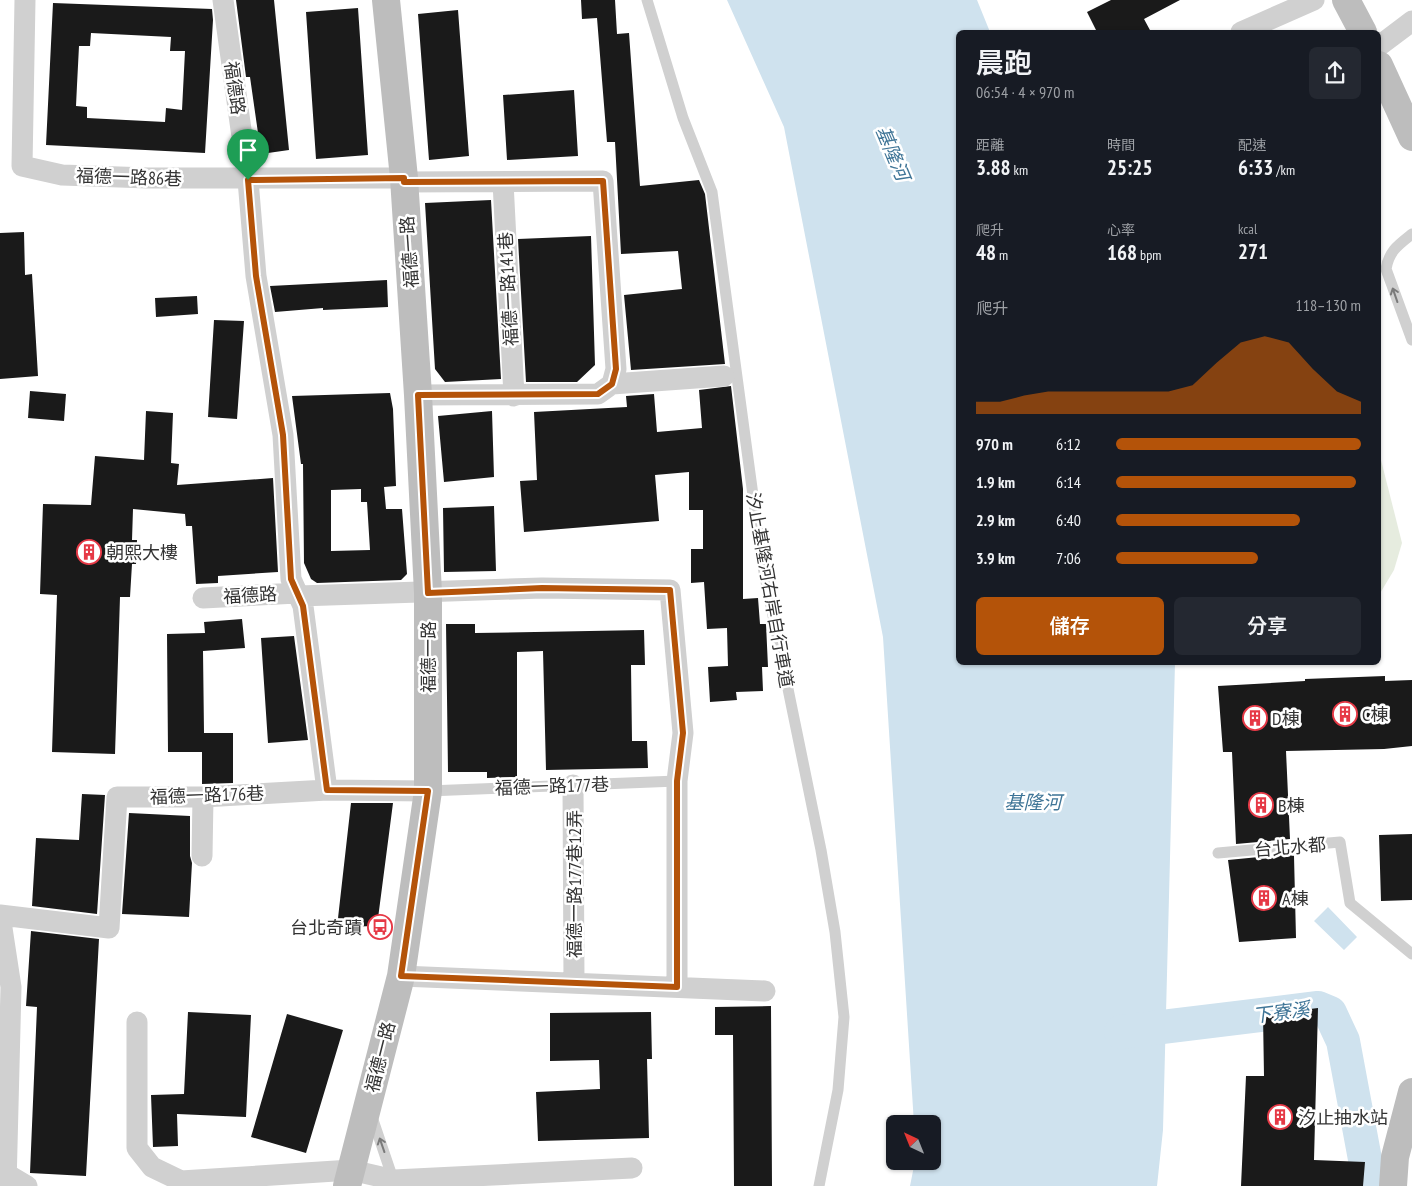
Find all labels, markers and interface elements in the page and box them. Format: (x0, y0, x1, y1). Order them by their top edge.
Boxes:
text: 晨跑 (976, 44, 1032, 81)
button: share (1309, 47, 1361, 99)
street label: 福德路 (220, 60, 250, 116)
text: 06:54 · 4 × 970 m (976, 82, 1074, 102)
water label: 基隆河 (871, 122, 917, 188)
pin (227, 129, 269, 180)
icon: arrive (234, 136, 262, 164)
text: 距離 (976, 136, 1004, 154)
text: 時間 (1107, 136, 1135, 154)
text: 配速 (1238, 136, 1266, 154)
text: 3.88 (976, 154, 1011, 181)
text: 25:25 (1107, 154, 1152, 181)
text: 6:33 (1238, 154, 1273, 181)
text: km (1011, 161, 1028, 179)
text: /km (1273, 161, 1295, 179)
street label: 福德一路86巷 (76, 164, 182, 190)
street label: 福德一路 (395, 215, 423, 289)
text: kcal (1238, 220, 1257, 238)
text: 爬升 (976, 221, 1004, 239)
text: 心率 (1107, 221, 1135, 239)
street label: 福德一路141巷 (494, 231, 522, 347)
text: 271 (1238, 238, 1268, 265)
text: 48 (976, 239, 996, 266)
text: 168 (1107, 239, 1137, 266)
text: m (996, 246, 1008, 264)
text: bpm (1137, 246, 1161, 264)
one-way arrow (1390, 288, 1399, 303)
text: 118–130 m (1296, 295, 1361, 315)
text: 爬升 (976, 298, 1008, 318)
text: 970 m (976, 434, 1013, 454)
text: 6:12 (1056, 434, 1081, 454)
text: 1.9 km (976, 472, 1015, 492)
text: 6:14 (1056, 472, 1081, 492)
street label: 汐止基隆河右岸自行車道 (741, 491, 799, 689)
text: 2.9 km (976, 510, 1015, 530)
text: 6:40 (1056, 510, 1081, 530)
building icon: 朝熙大樓 (76, 539, 102, 565)
place label: 朝熙大樓 (106, 541, 178, 564)
text: 3.9 km (976, 548, 1015, 568)
text: 7:06 (1056, 548, 1081, 568)
street label: 福德路 (222, 582, 278, 608)
button: 儲存 (976, 597, 1164, 655)
button: 分享 (1174, 597, 1361, 655)
street label: 福德一路 (417, 621, 440, 693)
building icon: C棟 (1332, 701, 1358, 727)
place label: C棟 (1362, 703, 1388, 726)
building icon: D棟 (1242, 705, 1268, 731)
place label: D棟 (1272, 707, 1299, 730)
street label: 福德一路177巷 (494, 773, 610, 799)
street label: 福德一路176巷 (149, 782, 265, 808)
water label: 基隆河 (1004, 790, 1065, 814)
building icon: B棟 (1248, 792, 1274, 818)
place label: B棟 (1278, 794, 1304, 817)
street label: 福德一路177巷12弄 (563, 810, 586, 958)
street label: 台北水都 (1253, 832, 1327, 862)
building icon: A棟 (1251, 885, 1277, 911)
place label: A棟 (1282, 887, 1309, 910)
bus stop icon: 台北奇蹟 (367, 914, 393, 940)
place label: 台北奇蹟 (290, 916, 362, 939)
water label: 下寮溪 (1251, 996, 1314, 1027)
street label: 福德一路 (360, 1019, 400, 1095)
building icon: 汐止抽水站 (1267, 1104, 1293, 1130)
place label: 汐止抽水站 (1298, 1106, 1388, 1129)
north arrow (886, 1115, 941, 1170)
map controls (886, 1115, 941, 1170)
one-way arrow (377, 1138, 386, 1153)

